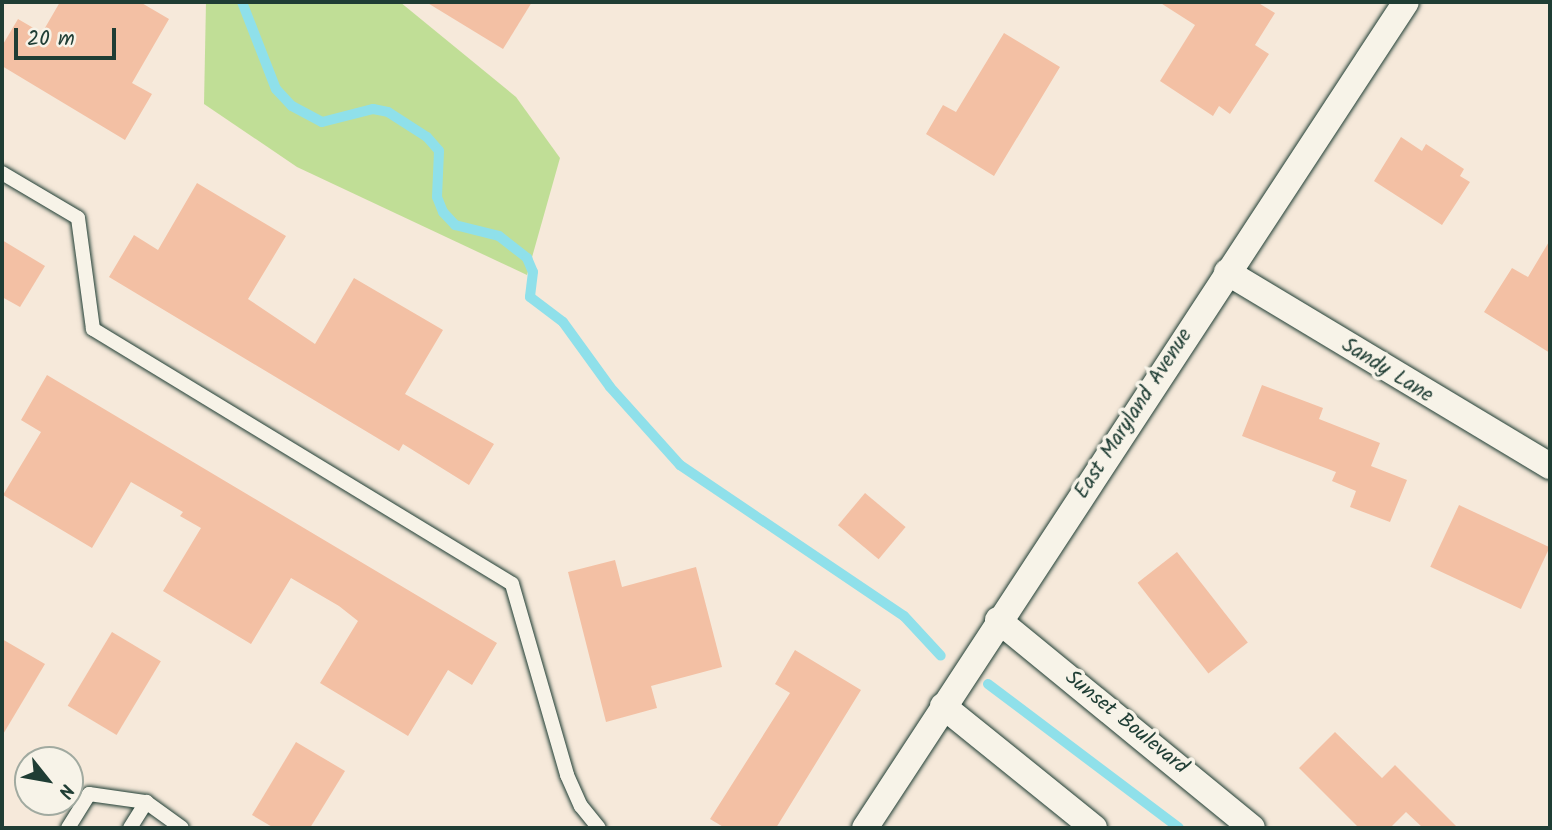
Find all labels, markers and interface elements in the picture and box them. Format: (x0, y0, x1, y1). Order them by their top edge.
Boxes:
scale bar (18, 14, 119, 58)
text: 20 m (27, 23, 75, 56)
street label: East Maryland Avenue (1070, 324, 1198, 504)
street label: Sandy Lane (1337, 333, 1437, 409)
street label: Sunset Boulevard (1059, 666, 1193, 780)
north arrow (14, 746, 84, 816)
text: N (49, 778, 81, 804)

